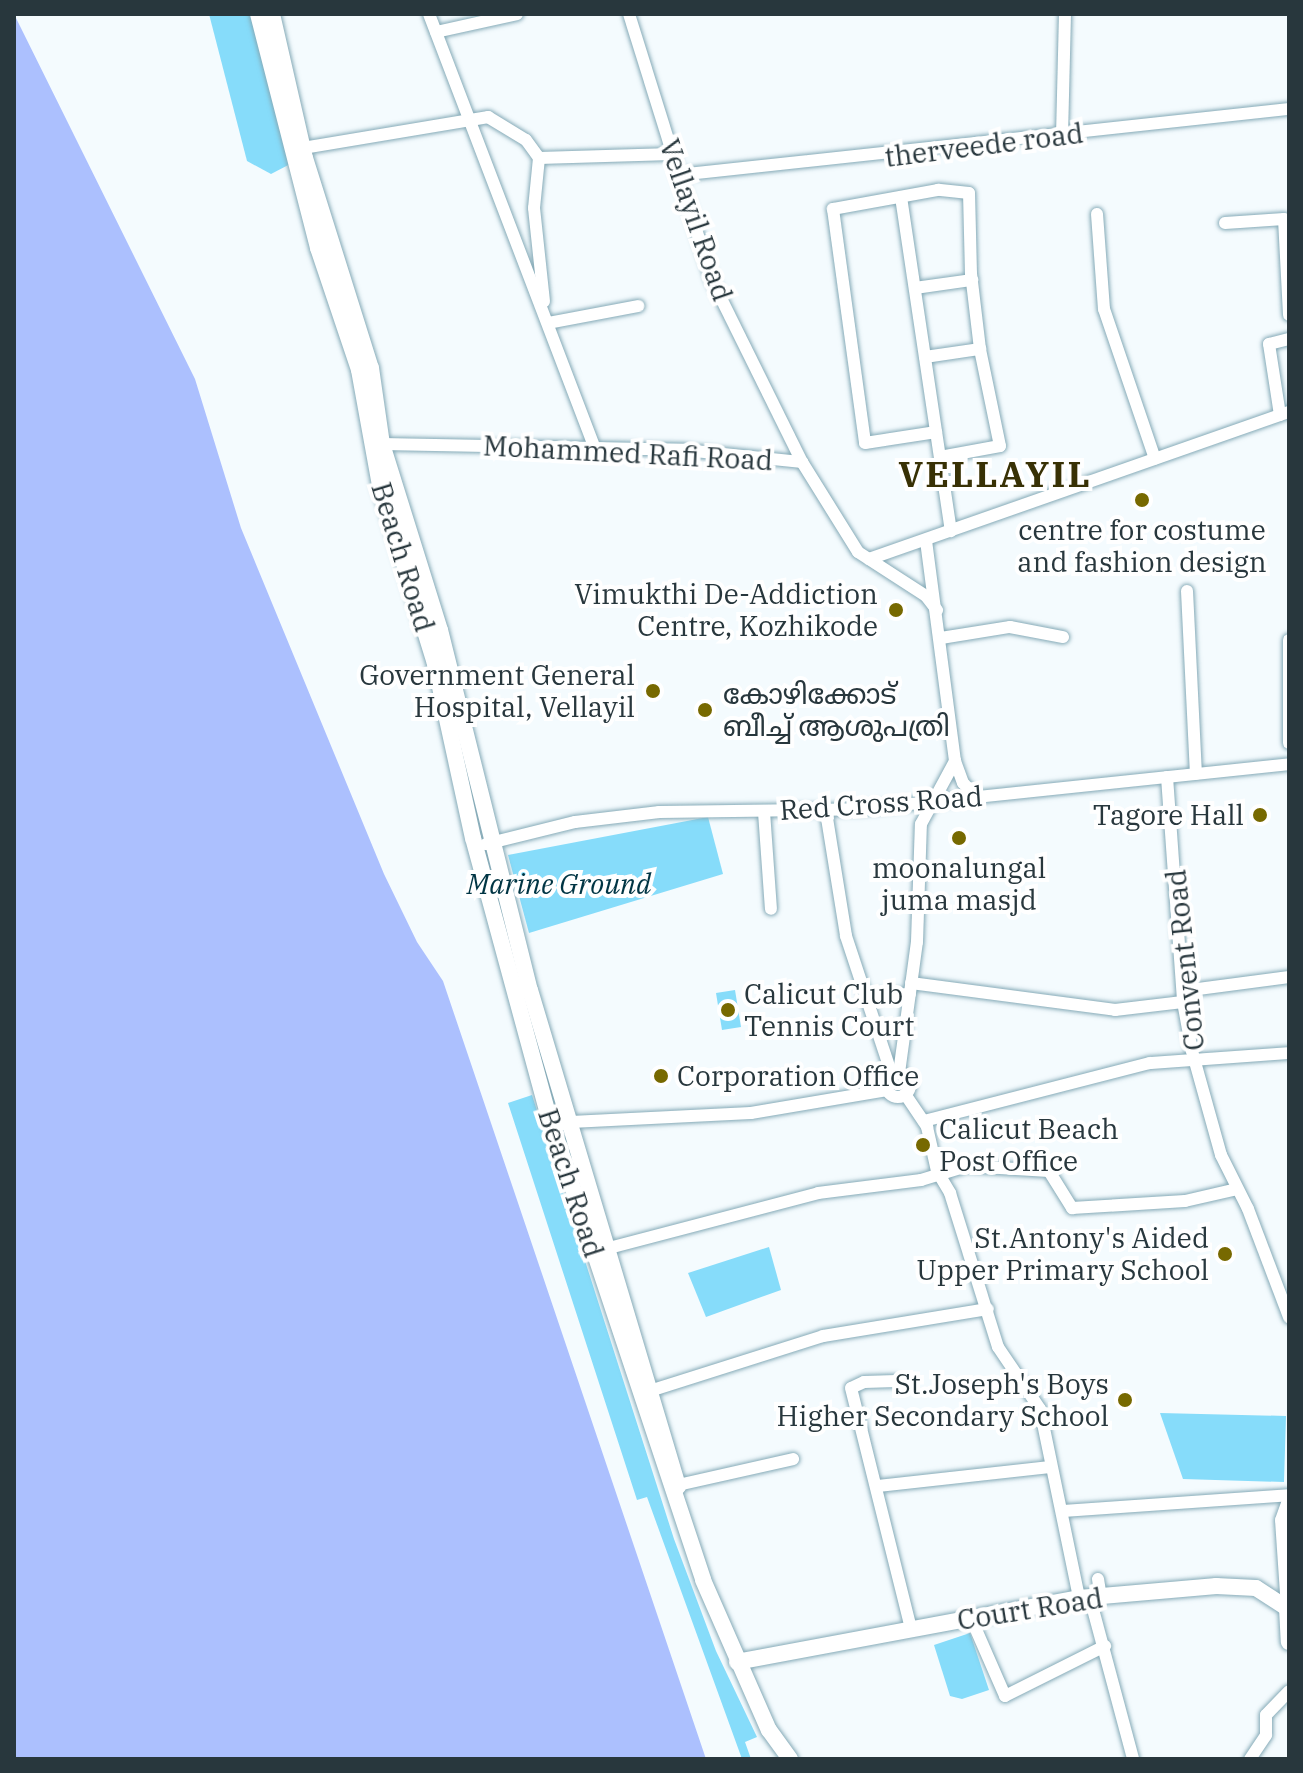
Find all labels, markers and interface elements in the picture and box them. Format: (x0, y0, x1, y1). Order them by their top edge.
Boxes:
street label: therveede road (883, 116, 1085, 174)
street label: Vellayil Road (653, 134, 739, 306)
street label: Mohammed Rafi Road (482, 429, 774, 477)
district label: VELLAYIL (898, 452, 1092, 496)
street label: Beach Road (364, 478, 442, 636)
marker: centre for costume and fashion design (1133, 491, 1151, 509)
place label: centre for costume and fashion design (1017, 513, 1267, 579)
place label: Vimukthi De-Addiction Centre, Kozhikode (574, 577, 878, 643)
marker: Vimukthi De-Addiction Centre, Kozhikode (885, 599, 907, 621)
place label: Government General Hospital, Vellayil (359, 658, 635, 724)
place label: കോഴിക്കോട് ബീച്ച് ആശുപത്രി (723, 677, 950, 743)
marker: Government General Hospital, Vellayil (642, 680, 664, 702)
marker: കോഴിക്കോട് ബീച്ച് ആശുപത്രി (694, 699, 716, 721)
street label: Red Cross Road (778, 779, 984, 827)
place label: Tagore Hall (1093, 798, 1244, 832)
marker: Tagore Hall (1251, 806, 1269, 824)
marker: moonalungal juma masjd (950, 829, 968, 847)
place label: moonalungal juma masjd (872, 851, 1046, 917)
park label: Marine Ground (467, 867, 651, 901)
street label: Convent Road (1159, 868, 1211, 1052)
place label: Calicut Club Tennis Court (744, 977, 914, 1043)
marker: Calicut Club Tennis Court (719, 1001, 737, 1019)
place label: Corporation Office (677, 1059, 919, 1093)
marker: Corporation Office (652, 1067, 670, 1085)
street label: Beach Road (531, 1104, 611, 1262)
place label: Calicut Beach Post Office (939, 1112, 1119, 1178)
marker: Calicut Beach Post Office (914, 1136, 932, 1154)
place label: St.Antony's Aided Upper Primary School (916, 1221, 1209, 1287)
marker: St.Antony's Aided Upper Primary School (1216, 1245, 1234, 1263)
place label: St.Joseph's Boys Higher Secondary School (777, 1367, 1109, 1433)
marker: St.Joseph's Boys Higher Secondary School (1116, 1391, 1134, 1409)
street label: Court Road (955, 1581, 1105, 1637)

